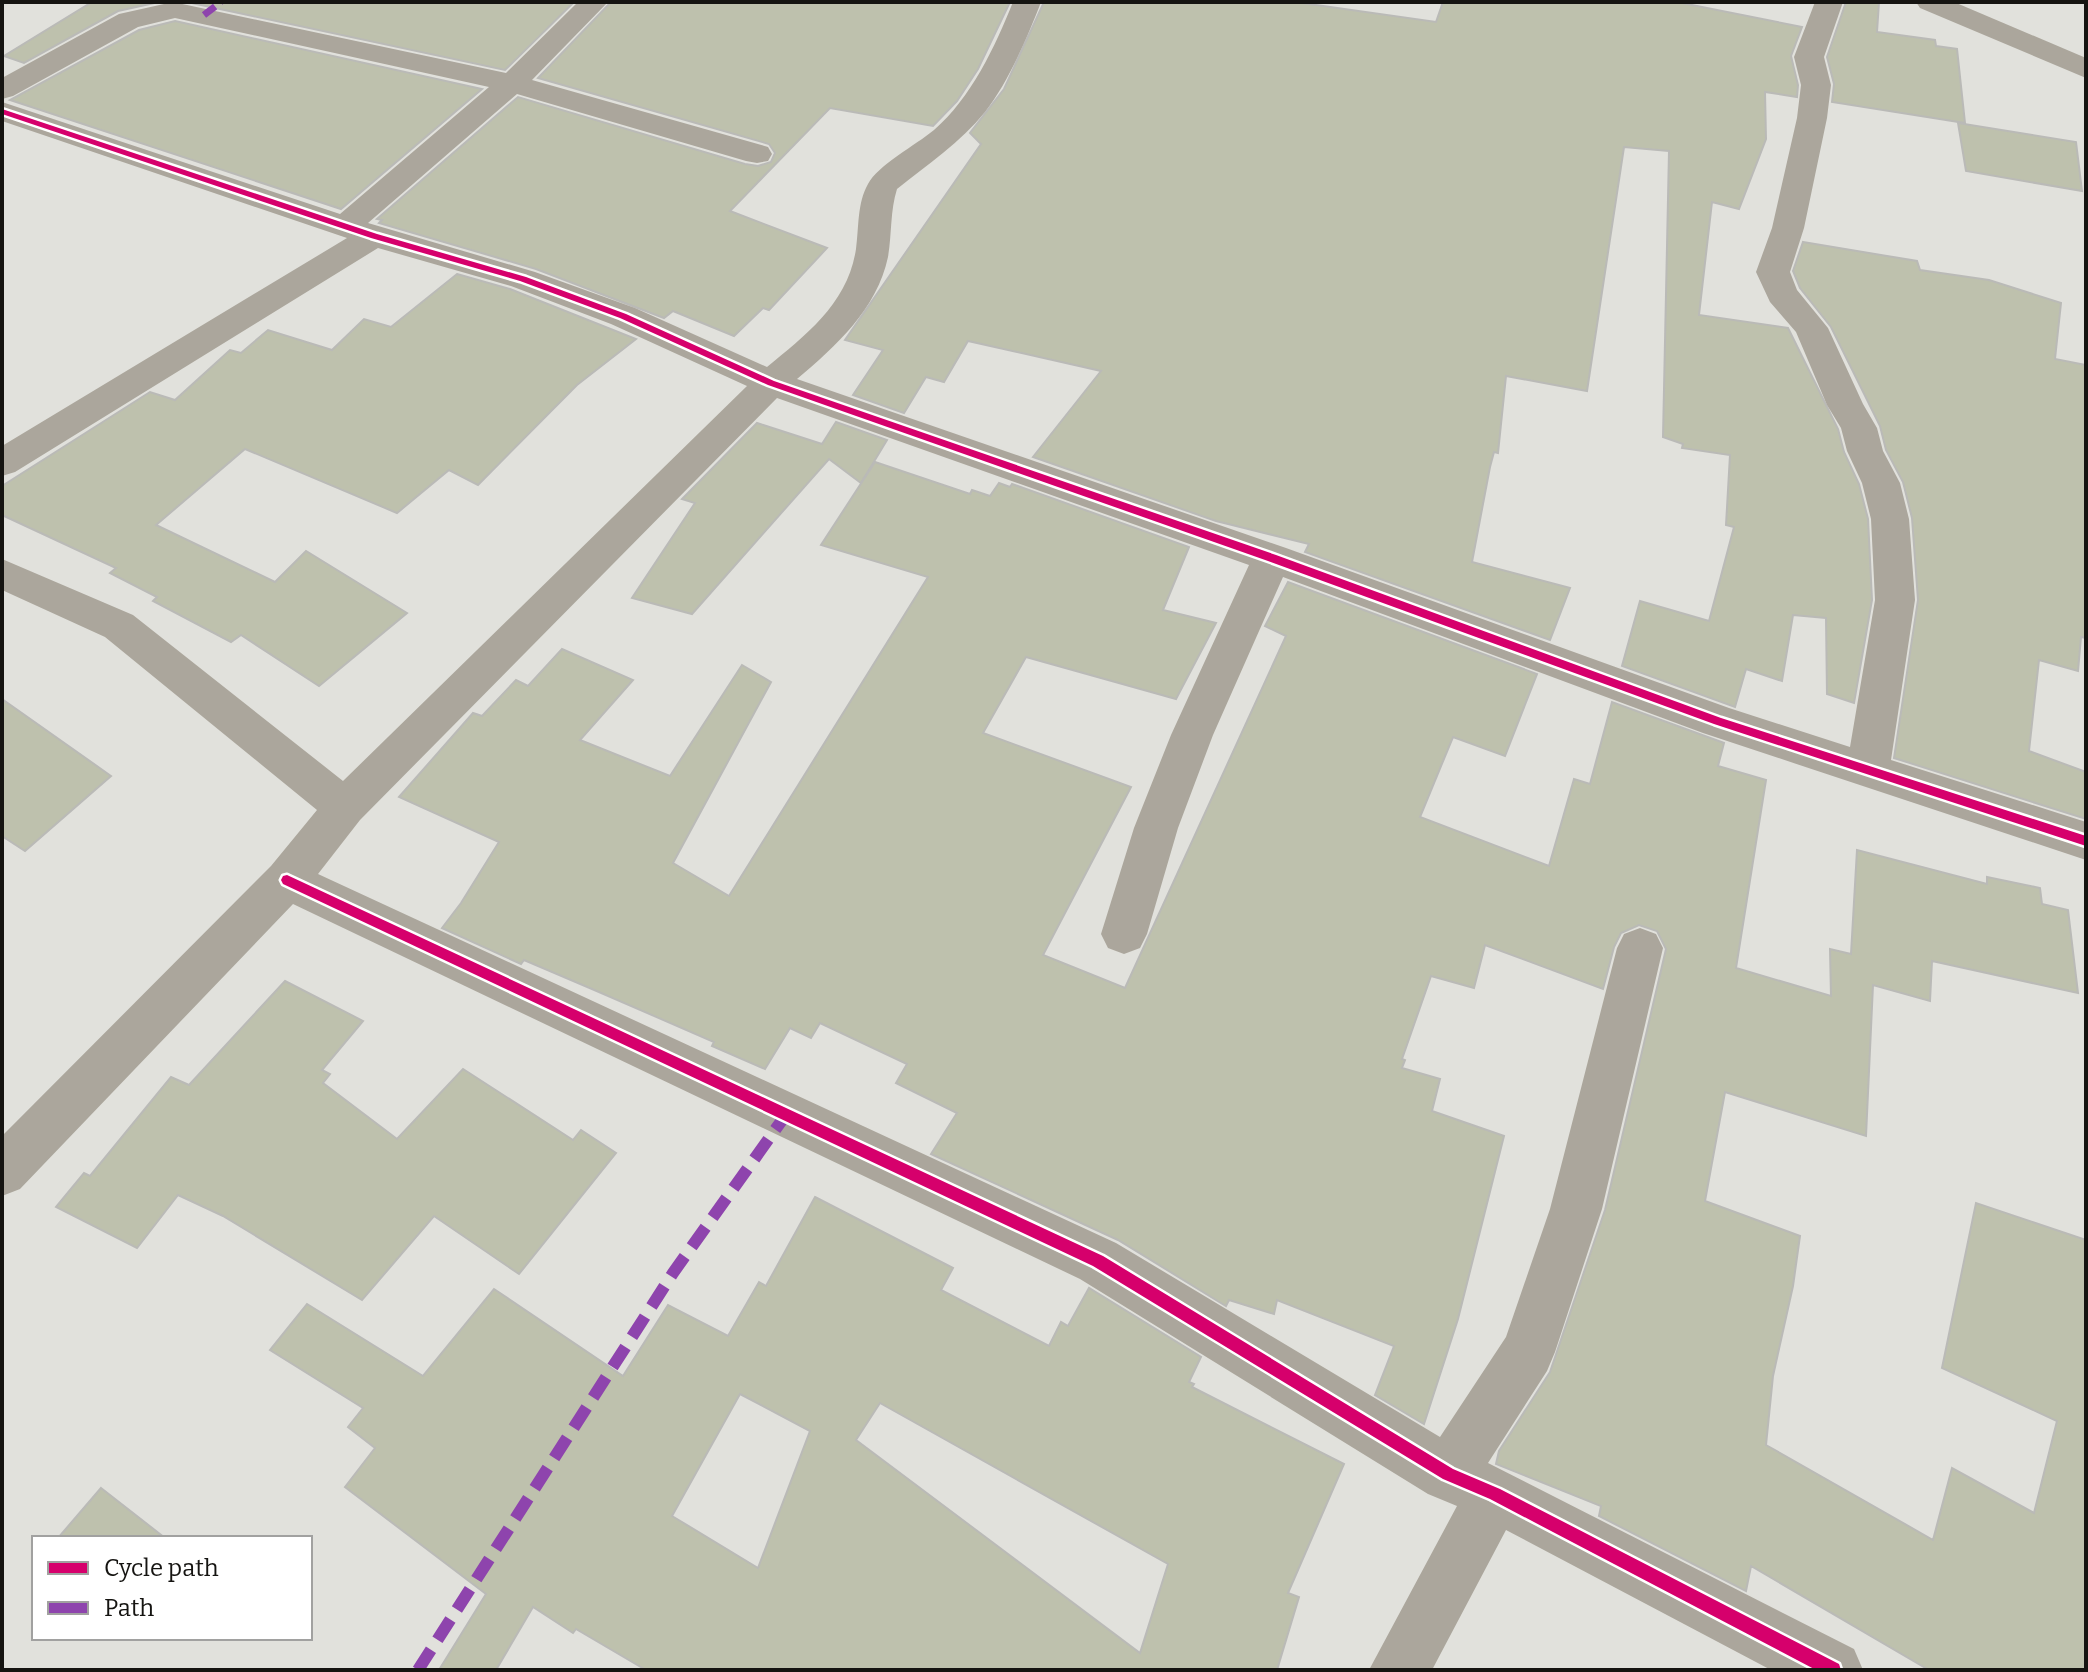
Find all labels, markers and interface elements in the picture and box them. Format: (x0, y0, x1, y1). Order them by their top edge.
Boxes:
legend (32, 1536, 312, 1640)
text: Cycle path (104, 1554, 219, 1582)
text: Path (104, 1594, 154, 1622)

